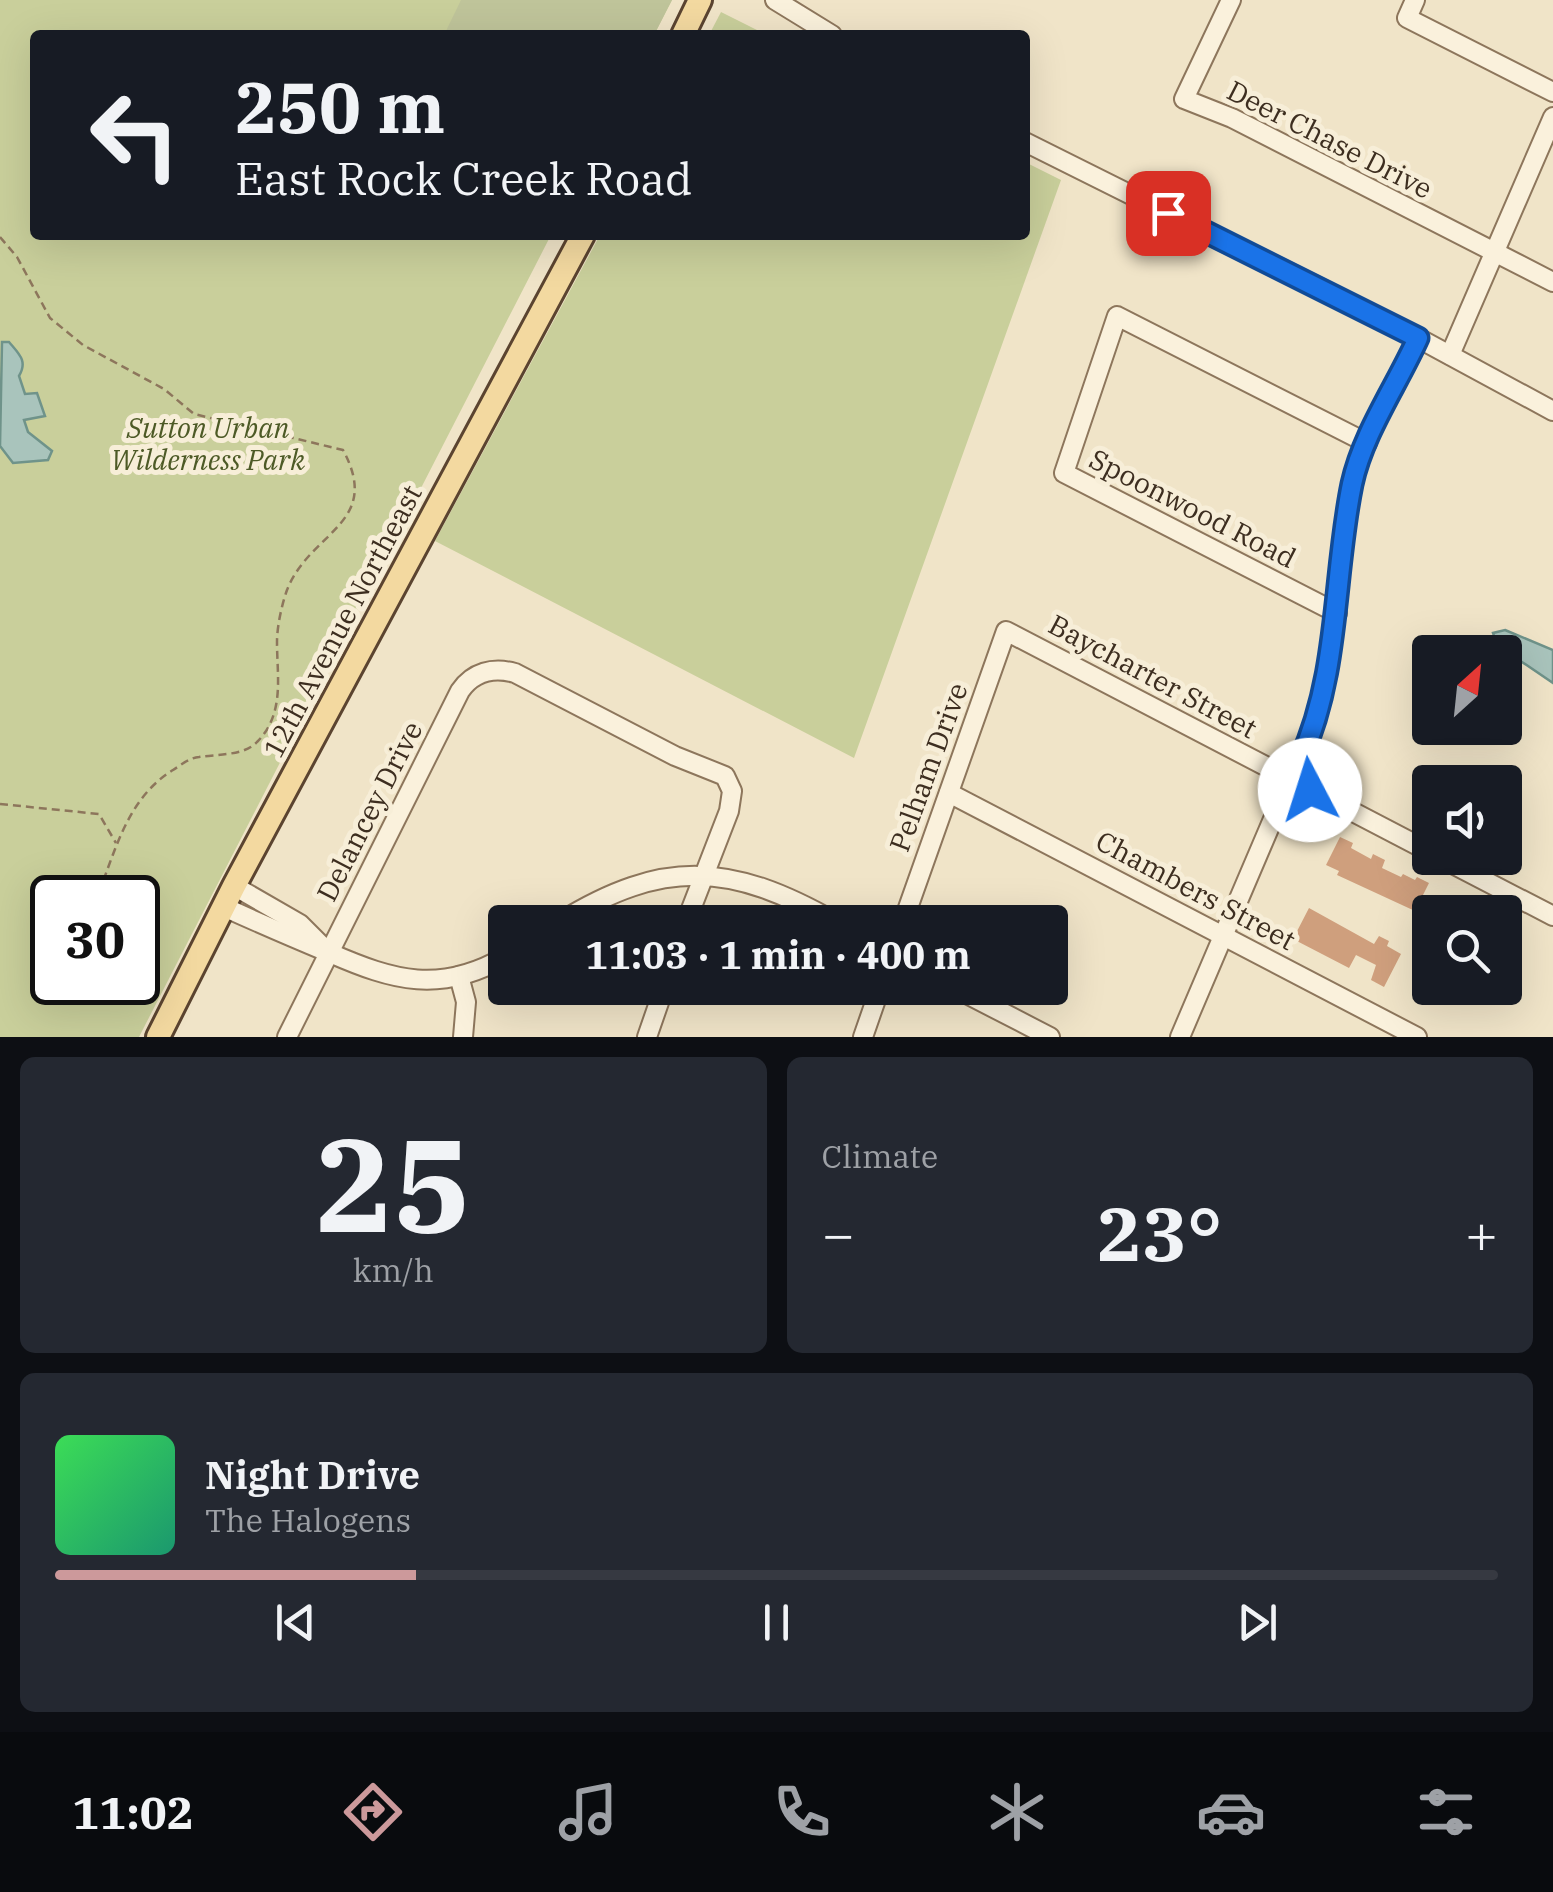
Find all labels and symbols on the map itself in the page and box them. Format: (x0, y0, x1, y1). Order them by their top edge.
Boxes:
street label: Deer Chase Drive (1221, 71, 1439, 207)
pin (1126, 171, 1211, 256)
park label: Sutton Urban Wilderness Park (111, 409, 305, 478)
street label: Spoonwood Road (1083, 440, 1303, 576)
street label: 12th Avenue Northeast (254, 478, 430, 764)
street label: Baycharter Street (1042, 605, 1264, 747)
north arrow (1412, 635, 1522, 745)
street label: Pelham Drive (880, 678, 976, 856)
street label: Delancey Drive (308, 715, 430, 907)
position arrow (1258, 738, 1362, 842)
street label: Chambers Street (1090, 822, 1302, 958)
speed limit sign: 30 (30, 875, 160, 1005)

